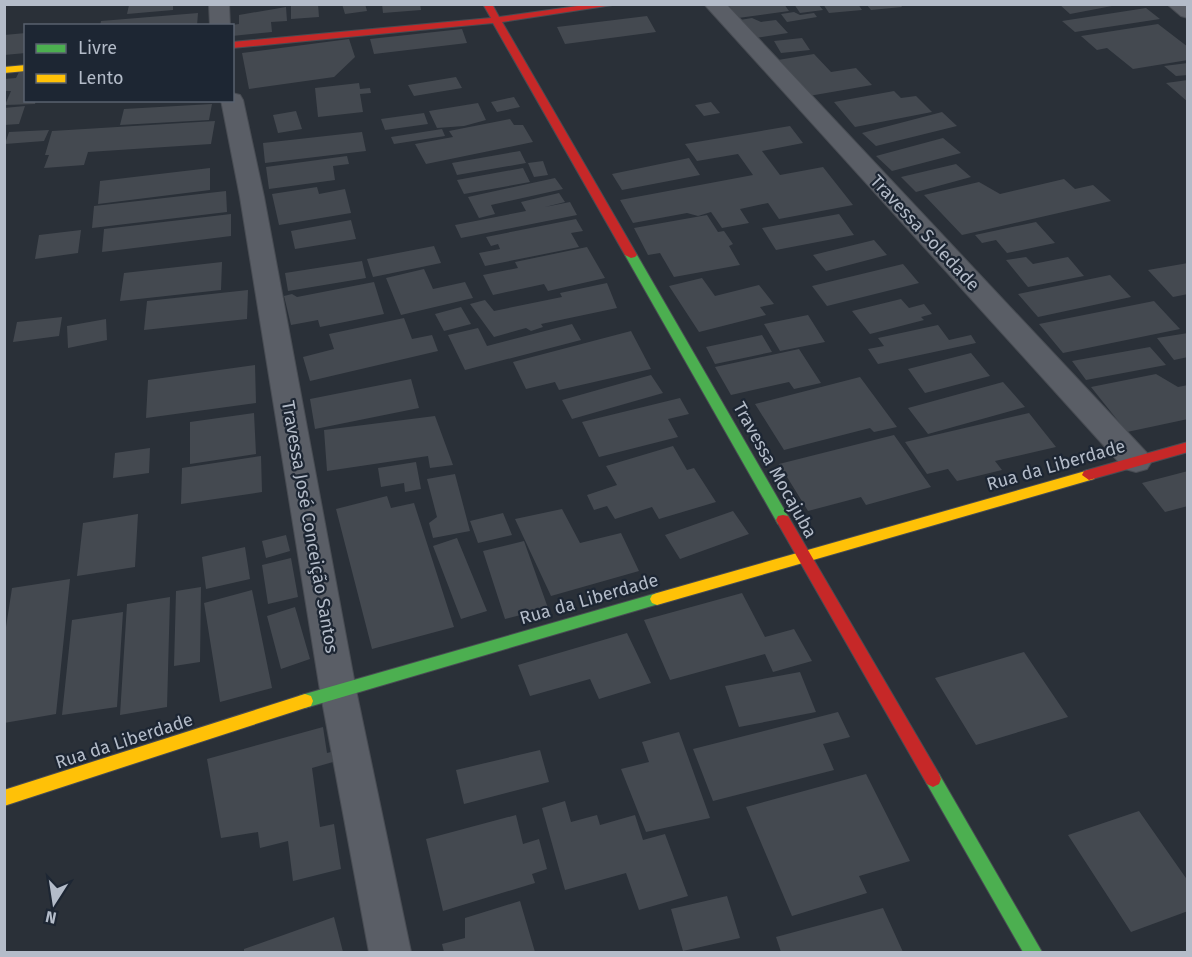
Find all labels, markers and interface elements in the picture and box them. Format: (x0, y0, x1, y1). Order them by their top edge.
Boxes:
legend (24, 24, 234, 102)
text: Livre (78, 37, 117, 59)
text: Lento (78, 67, 124, 89)
street label: Travessa Soledade (866, 170, 984, 296)
street label: Travessa Mocajuba (728, 398, 822, 542)
street label: Travessa José Conceição Santos (277, 399, 343, 655)
street label: Rua da Liberdade (984, 435, 1128, 495)
street label: Rua da Liberdade (517, 569, 661, 629)
street label: Rua da Liberdade (52, 708, 196, 774)
north arrow (24, 873, 84, 933)
text: N (44, 907, 58, 928)

